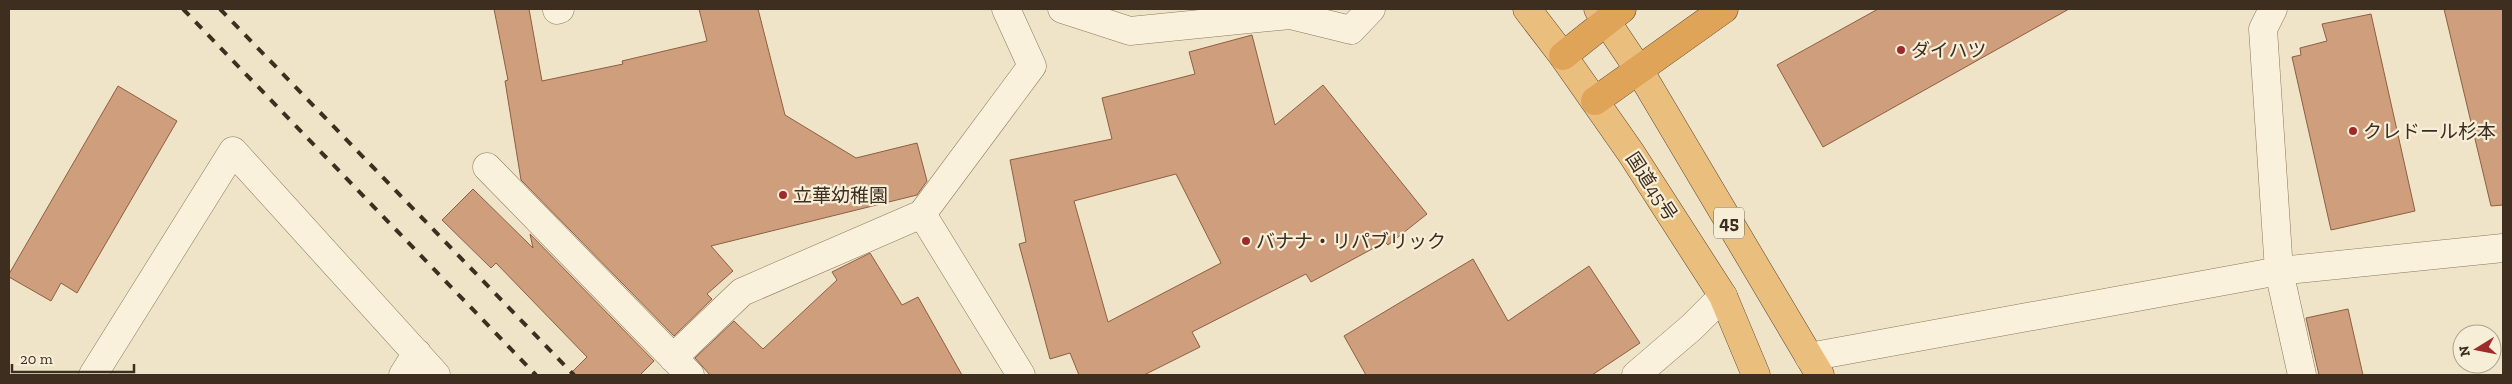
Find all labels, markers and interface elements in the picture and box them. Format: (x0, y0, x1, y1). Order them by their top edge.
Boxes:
place label: ダイハツ (1911, 39, 1987, 62)
marker: ダイハツ (1895, 44, 1907, 56)
place label: クレドール杉本 (2363, 120, 2496, 143)
marker: クレドール杉本 (2347, 125, 2359, 137)
street label: 国道45号 (1621, 148, 1682, 225)
place label: 立華幼稚園 (793, 184, 888, 207)
marker: 立華幼稚園 (777, 189, 789, 201)
road number: 45 (1714, 208, 1744, 238)
place label: バナナ・リパブリック (1256, 230, 1446, 253)
marker: バナナ・リパブリック (1240, 235, 1252, 247)
north arrow (2452, 324, 2502, 374)
scale bar (12, 342, 135, 374)
text: N (2455, 344, 2474, 358)
text: 20 m (20, 350, 53, 368)

